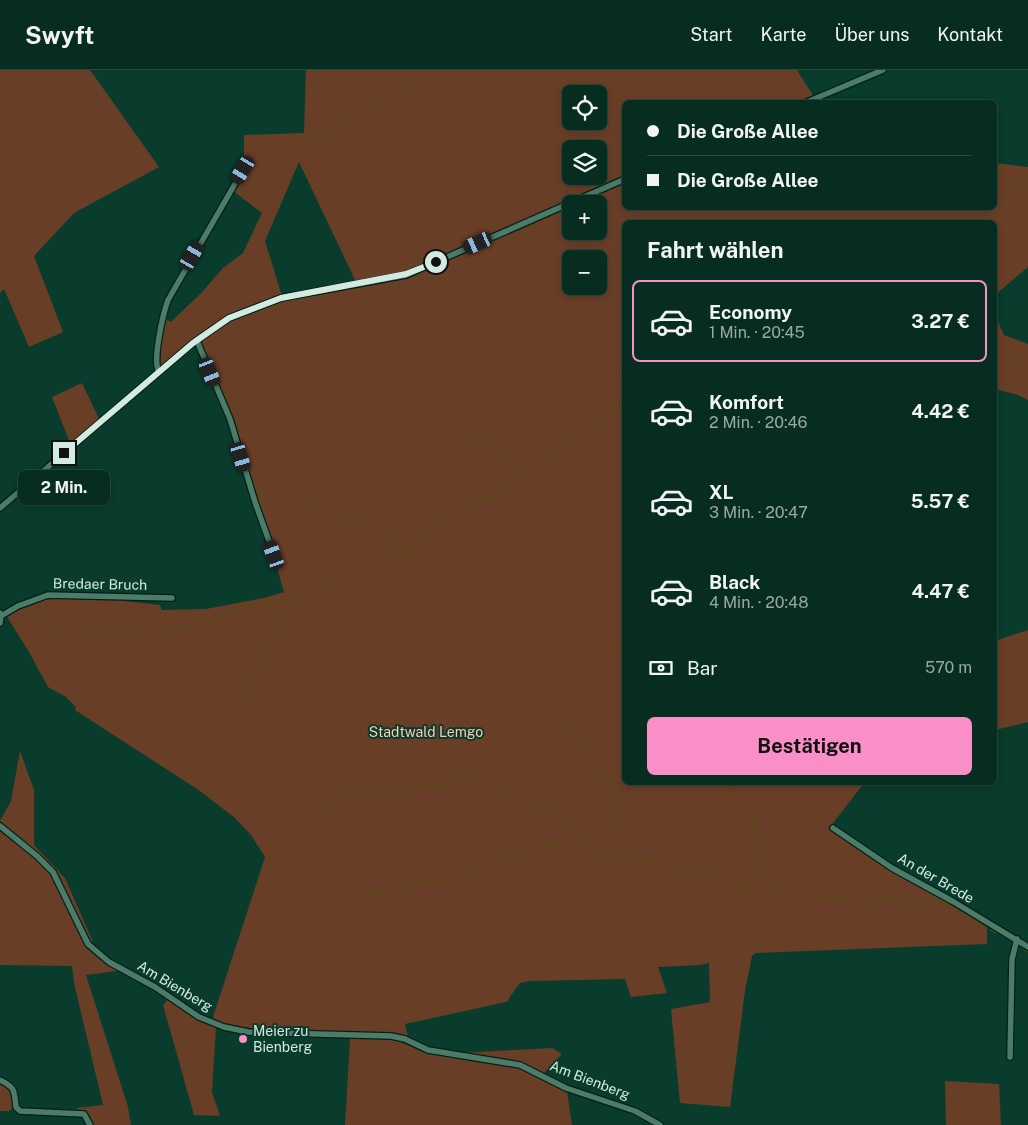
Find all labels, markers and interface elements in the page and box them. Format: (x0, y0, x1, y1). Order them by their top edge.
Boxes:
text: Swyft (25, 21, 94, 49)
text: Start (690, 24, 733, 45)
text: Karte (761, 24, 806, 45)
text: Über uns (834, 24, 909, 45)
text: Kontakt (937, 24, 1003, 45)
map controls (562, 85, 607, 295)
button: locate (562, 85, 607, 130)
text: Die Große Allee (677, 120, 819, 142)
button: layers (562, 140, 607, 185)
car (228, 153, 257, 187)
text: Die Große Allee (677, 169, 819, 191)
button: + (562, 195, 607, 240)
car (461, 230, 494, 256)
text: Fahrt wählen (647, 237, 784, 263)
car (178, 239, 205, 273)
button: − (562, 250, 607, 295)
route start (425, 251, 447, 273)
icon: car (649, 299, 694, 344)
text: Economy (709, 301, 792, 323)
text: 3.27 € (911, 310, 970, 332)
text: 1 Min. · 20:45 (709, 323, 805, 342)
car (197, 355, 222, 389)
icon: car (649, 389, 694, 434)
text: Komfort (709, 391, 784, 413)
text: 4.42 € (911, 400, 970, 422)
text: 2 Min. · 20:46 (709, 413, 808, 432)
car (229, 440, 252, 474)
route end (53, 442, 75, 464)
callout: 2 Min. (18, 470, 110, 506)
text: 2 Min. (41, 478, 87, 497)
icon: car (649, 479, 694, 524)
text: XL (709, 481, 734, 503)
text: 5.57 € (911, 490, 970, 512)
text: 3 Min. · 20:47 (709, 503, 808, 522)
car (261, 538, 286, 572)
icon: car (649, 569, 694, 614)
text: Black (709, 571, 760, 593)
street label: Bredaer Bruch (53, 575, 147, 593)
text: 4.47 € (911, 580, 970, 602)
text: 4 Min. · 20:48 (709, 593, 809, 612)
icon: cash (647, 654, 675, 682)
text: Bar (687, 657, 718, 679)
text: 570 m (925, 658, 972, 677)
button: Bestätigen (647, 717, 972, 775)
park label: Stadtwald Lemgo (369, 724, 483, 740)
street label: An der Brede (895, 850, 977, 906)
street label: Am Bienberg (135, 957, 216, 1015)
place label: Meier zu Bienberg (253, 1023, 312, 1055)
marker: Meier zu Bienberg (237, 1033, 249, 1045)
street label: Am Bienberg (548, 1057, 633, 1103)

